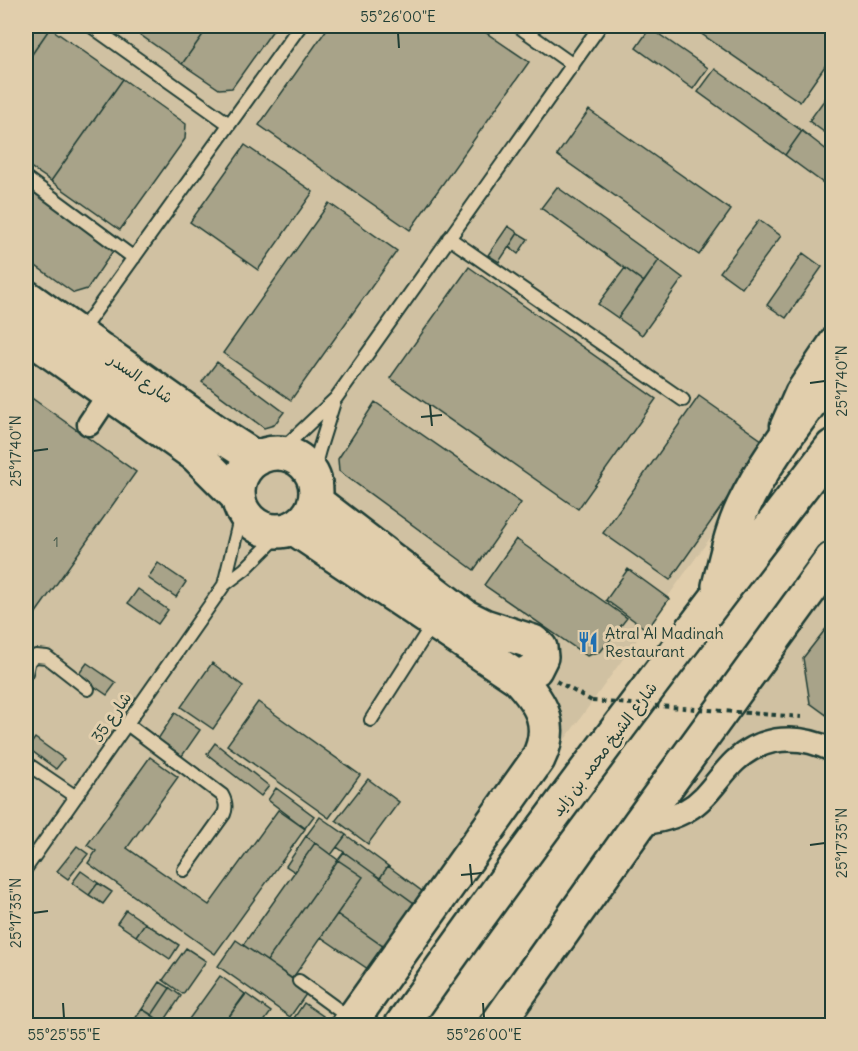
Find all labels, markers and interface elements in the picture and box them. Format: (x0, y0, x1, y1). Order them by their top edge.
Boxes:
text: 55°26'00"E (360, 7, 436, 26)
text: 25°17'40"N (832, 345, 851, 417)
street label: شارع السدر (102, 347, 177, 409)
text: 25°17'40"N (6, 415, 25, 487)
house number: 1 (53, 533, 59, 551)
place label: Atral Al Madinah Restaurant (605, 623, 724, 661)
restaurant icon: Atral Al Madinah Restaurant (576, 630, 600, 654)
street label: شارع الشيخ محمد بن زايد (547, 678, 663, 821)
street label: شارع 35 (87, 688, 137, 747)
text: 25°17'35"N (832, 808, 851, 878)
text: 25°17'35"N (6, 878, 25, 948)
text: 55°25'55"E (27, 1025, 101, 1044)
text: 55°26'00"E (446, 1025, 522, 1044)

